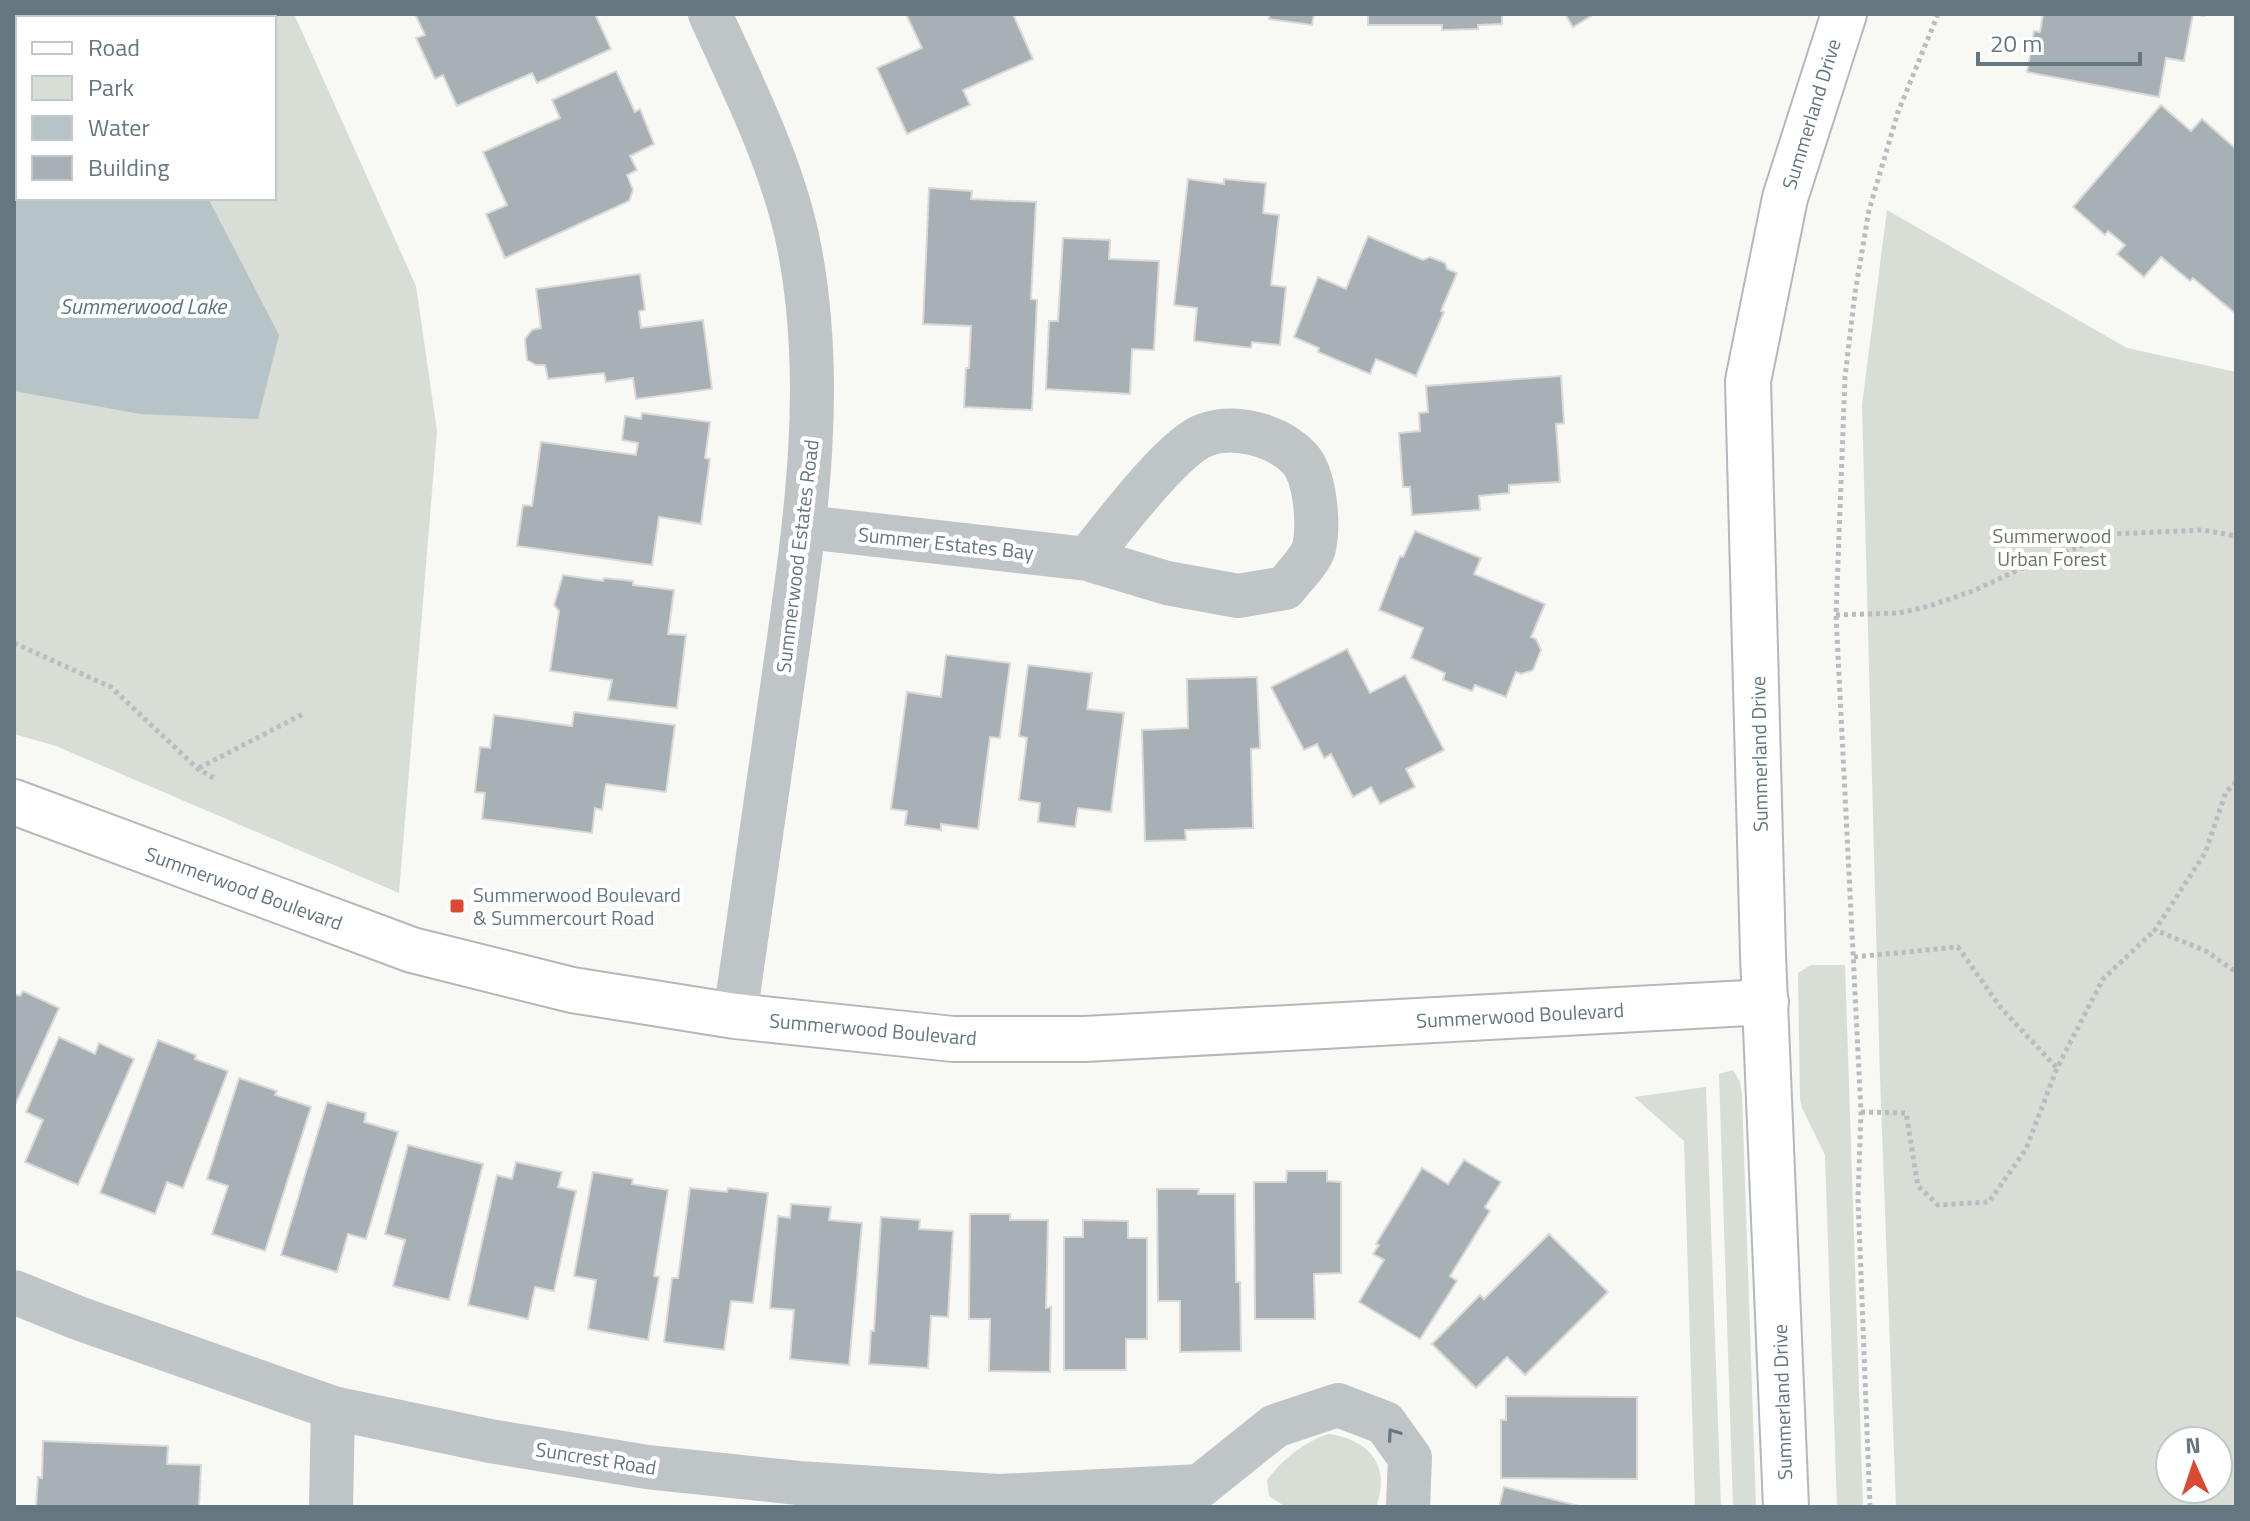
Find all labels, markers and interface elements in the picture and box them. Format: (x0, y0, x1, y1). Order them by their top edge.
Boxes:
legend (16, 16, 276, 200)
scale bar (1978, 16, 2140, 66)
text: 20 m (1990, 25, 2042, 61)
text: Road (88, 29, 140, 65)
street label: Summerland Drive (1773, 35, 1849, 193)
text: Park (88, 69, 134, 105)
text: Water (88, 109, 150, 145)
text: Building (88, 149, 170, 185)
water label: Summerwood Lake (60, 289, 228, 323)
street label: Summerwood Estates Road (767, 438, 827, 674)
street label: Summer Estates Bay (857, 518, 1036, 568)
park label: Summerwood Urban Forest (1993, 520, 2111, 574)
street label: Summerland Drive (1742, 676, 1776, 832)
street label: Summerwood Boulevard (141, 838, 347, 938)
place label: Summerwood Boulevard & Summercourt Road (473, 879, 681, 933)
marker: Summerwood Boulevard & Summercourt Road (448, 897, 466, 915)
street label: Summerwood Boulevard (1415, 994, 1625, 1036)
street label: Summerwood Boulevard (768, 1004, 978, 1054)
street label: Summerland Drive (1764, 1323, 1800, 1481)
north arrow (2154, 1425, 2234, 1505)
text: N (2184, 1428, 2201, 1462)
one-way arrow (1388, 1429, 1403, 1443)
street label: Suncrest Road (533, 1433, 659, 1483)

